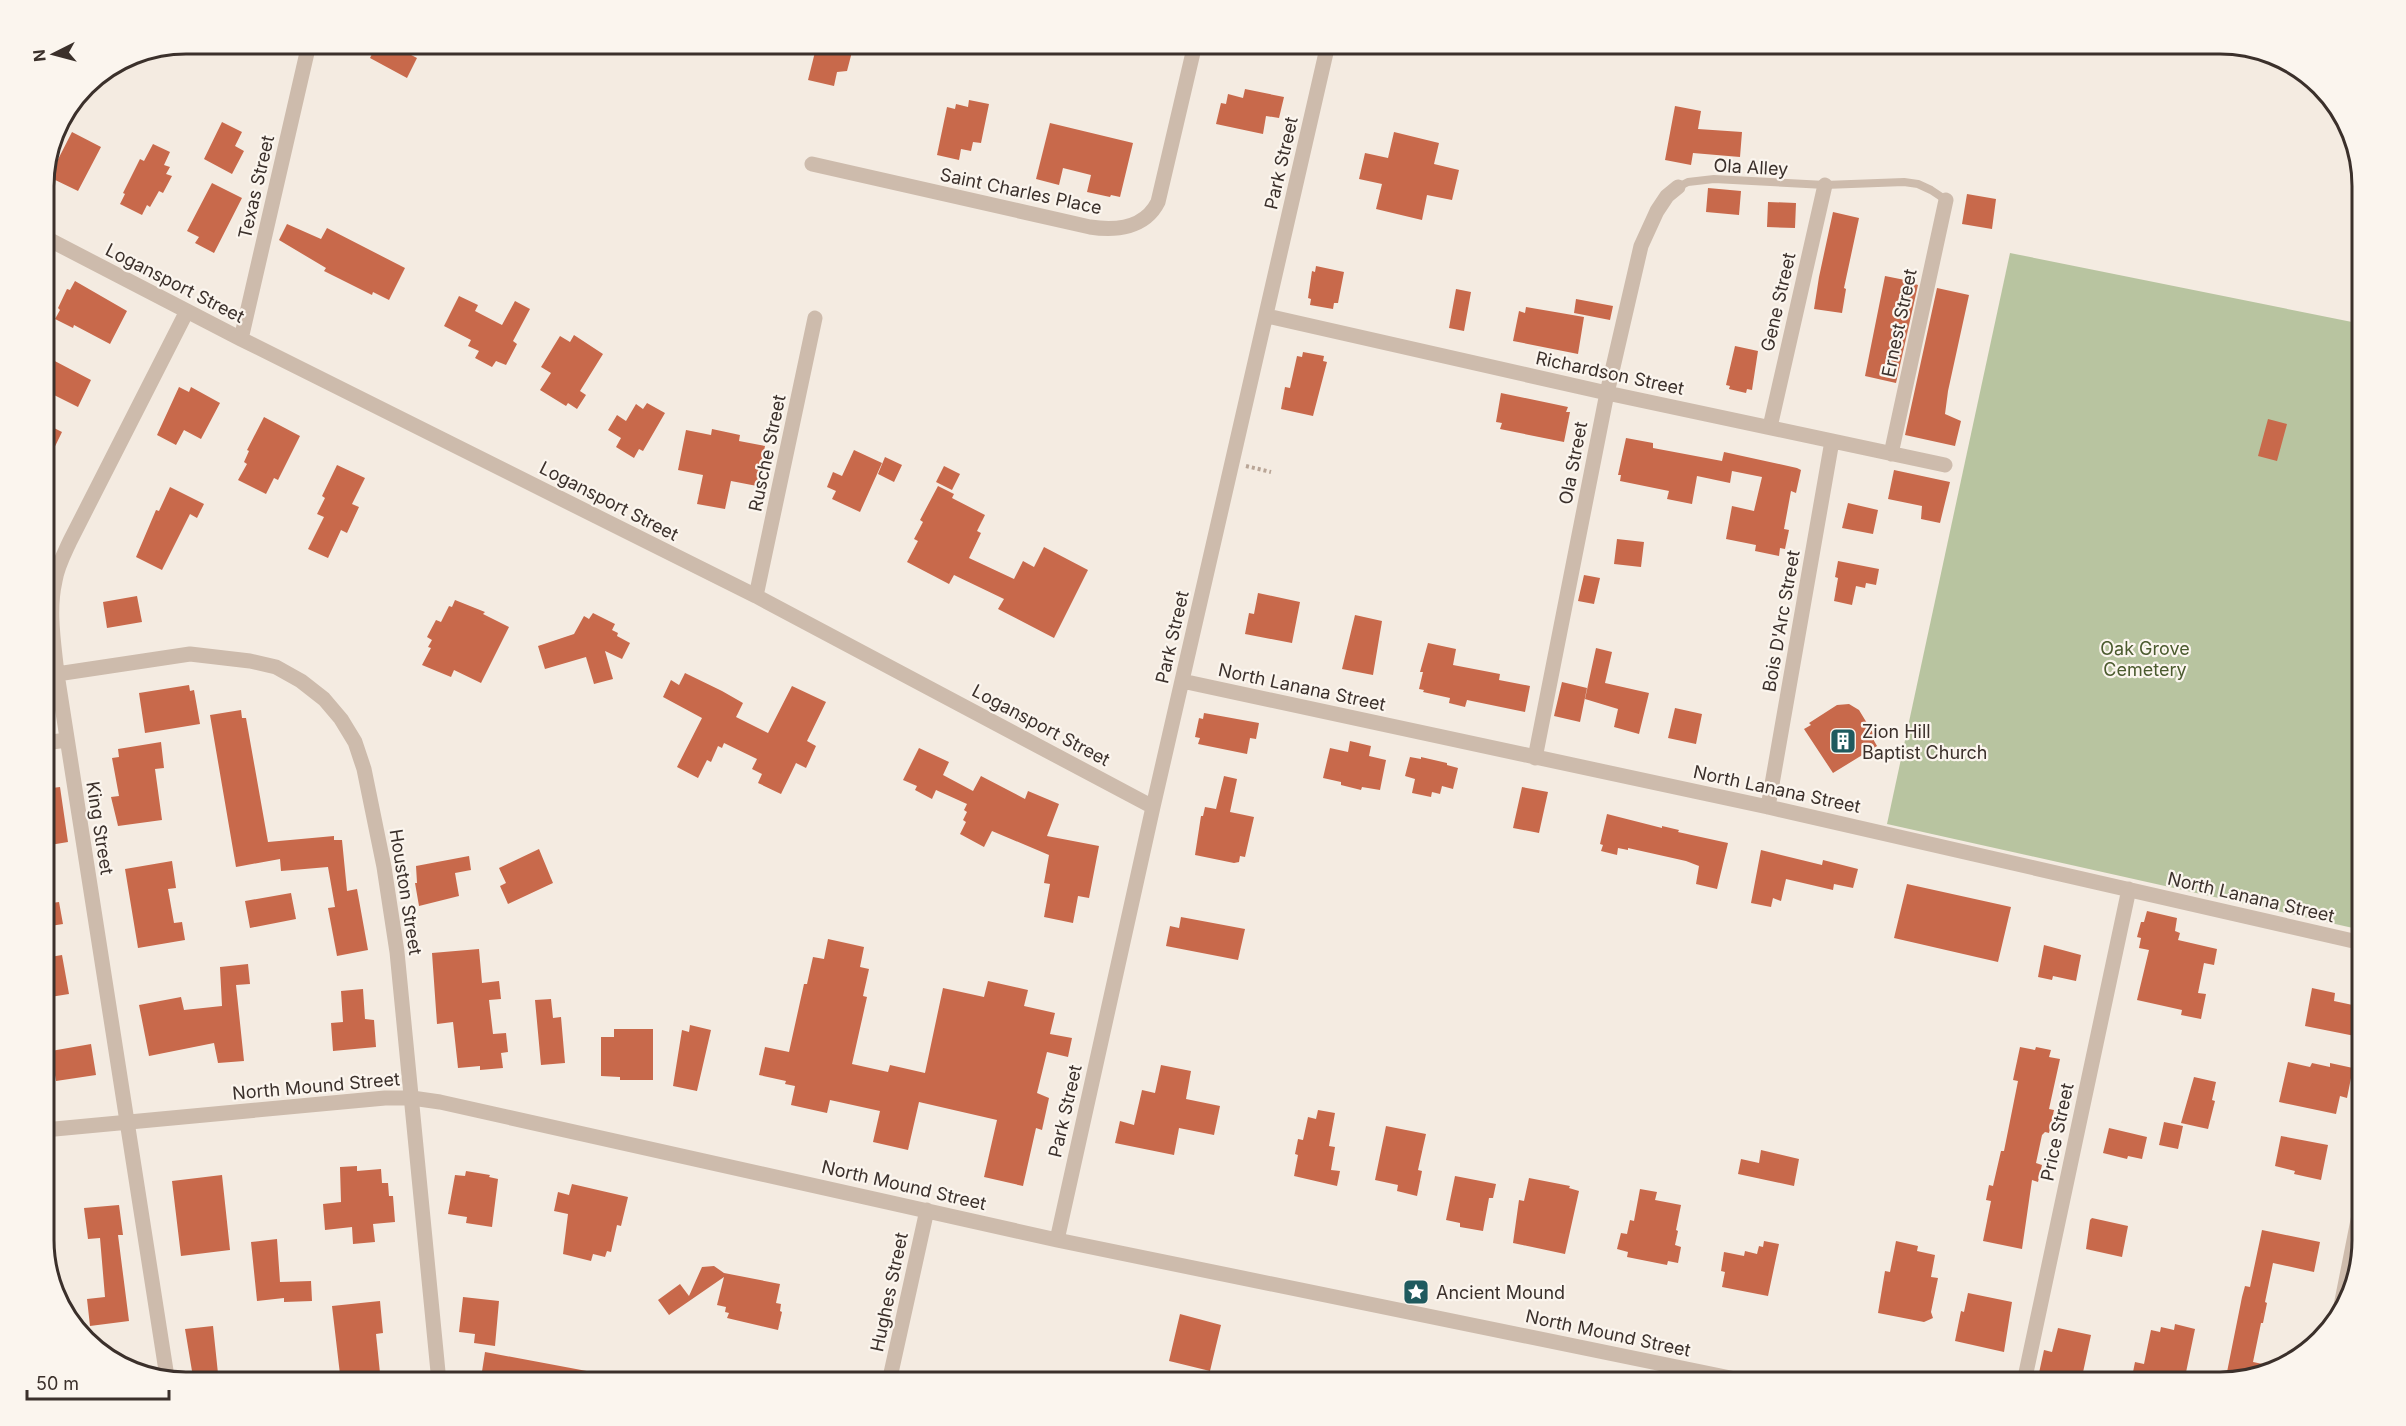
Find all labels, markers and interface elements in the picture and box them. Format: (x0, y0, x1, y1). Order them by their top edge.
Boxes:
north arrow (24, 24, 84, 84)
text: N (28, 48, 50, 63)
street label: Park Street (1260, 115, 1302, 211)
street label: Texas Street (234, 133, 278, 241)
street label: Ola Alley (1713, 155, 1789, 179)
street label: Saint Charles Place (938, 164, 1104, 218)
street label: Logansport Street (102, 239, 248, 327)
street label: Gene Street (1756, 250, 1800, 354)
street label: Ernest Street (1877, 267, 1921, 379)
street label: Richardson Street (1534, 347, 1686, 399)
street label: Rusche Street (744, 393, 790, 513)
street label: Ola Street (1555, 420, 1591, 506)
street label: Logansport Street (536, 457, 682, 545)
street label: Bois D'Arc Street (1758, 548, 1804, 693)
street label: Park Street (1151, 589, 1193, 685)
park label: Oak Grove Cemetery (2100, 638, 2190, 680)
street label: North Lanana Street (1216, 659, 1388, 715)
street label: Logansport Street (969, 680, 1114, 770)
place label: Zion Hill Baptist Church (1862, 721, 1987, 763)
building icon: Zion Hill Baptist Church (1828, 726, 1858, 756)
street label: North Lanana Street (1691, 761, 1863, 817)
street label: King Street (82, 780, 118, 876)
street label: Houston Street (386, 827, 426, 957)
street label: North Lanana Street (2166, 868, 2337, 926)
street label: Park Street (1044, 1063, 1086, 1159)
street label: North Mound Street (231, 1068, 401, 1104)
street label: Price Street (2036, 1081, 2078, 1183)
street label: North Mound Street (820, 1156, 988, 1214)
street label: Hughes Street (866, 1230, 912, 1354)
place icon: Ancient Mound (1401, 1277, 1431, 1307)
place label: Ancient Mound (1436, 1282, 1565, 1303)
street label: North Mound Street (1524, 1305, 1693, 1361)
scale bar (27, 1363, 170, 1401)
text: 50 m (36, 1373, 79, 1394)

